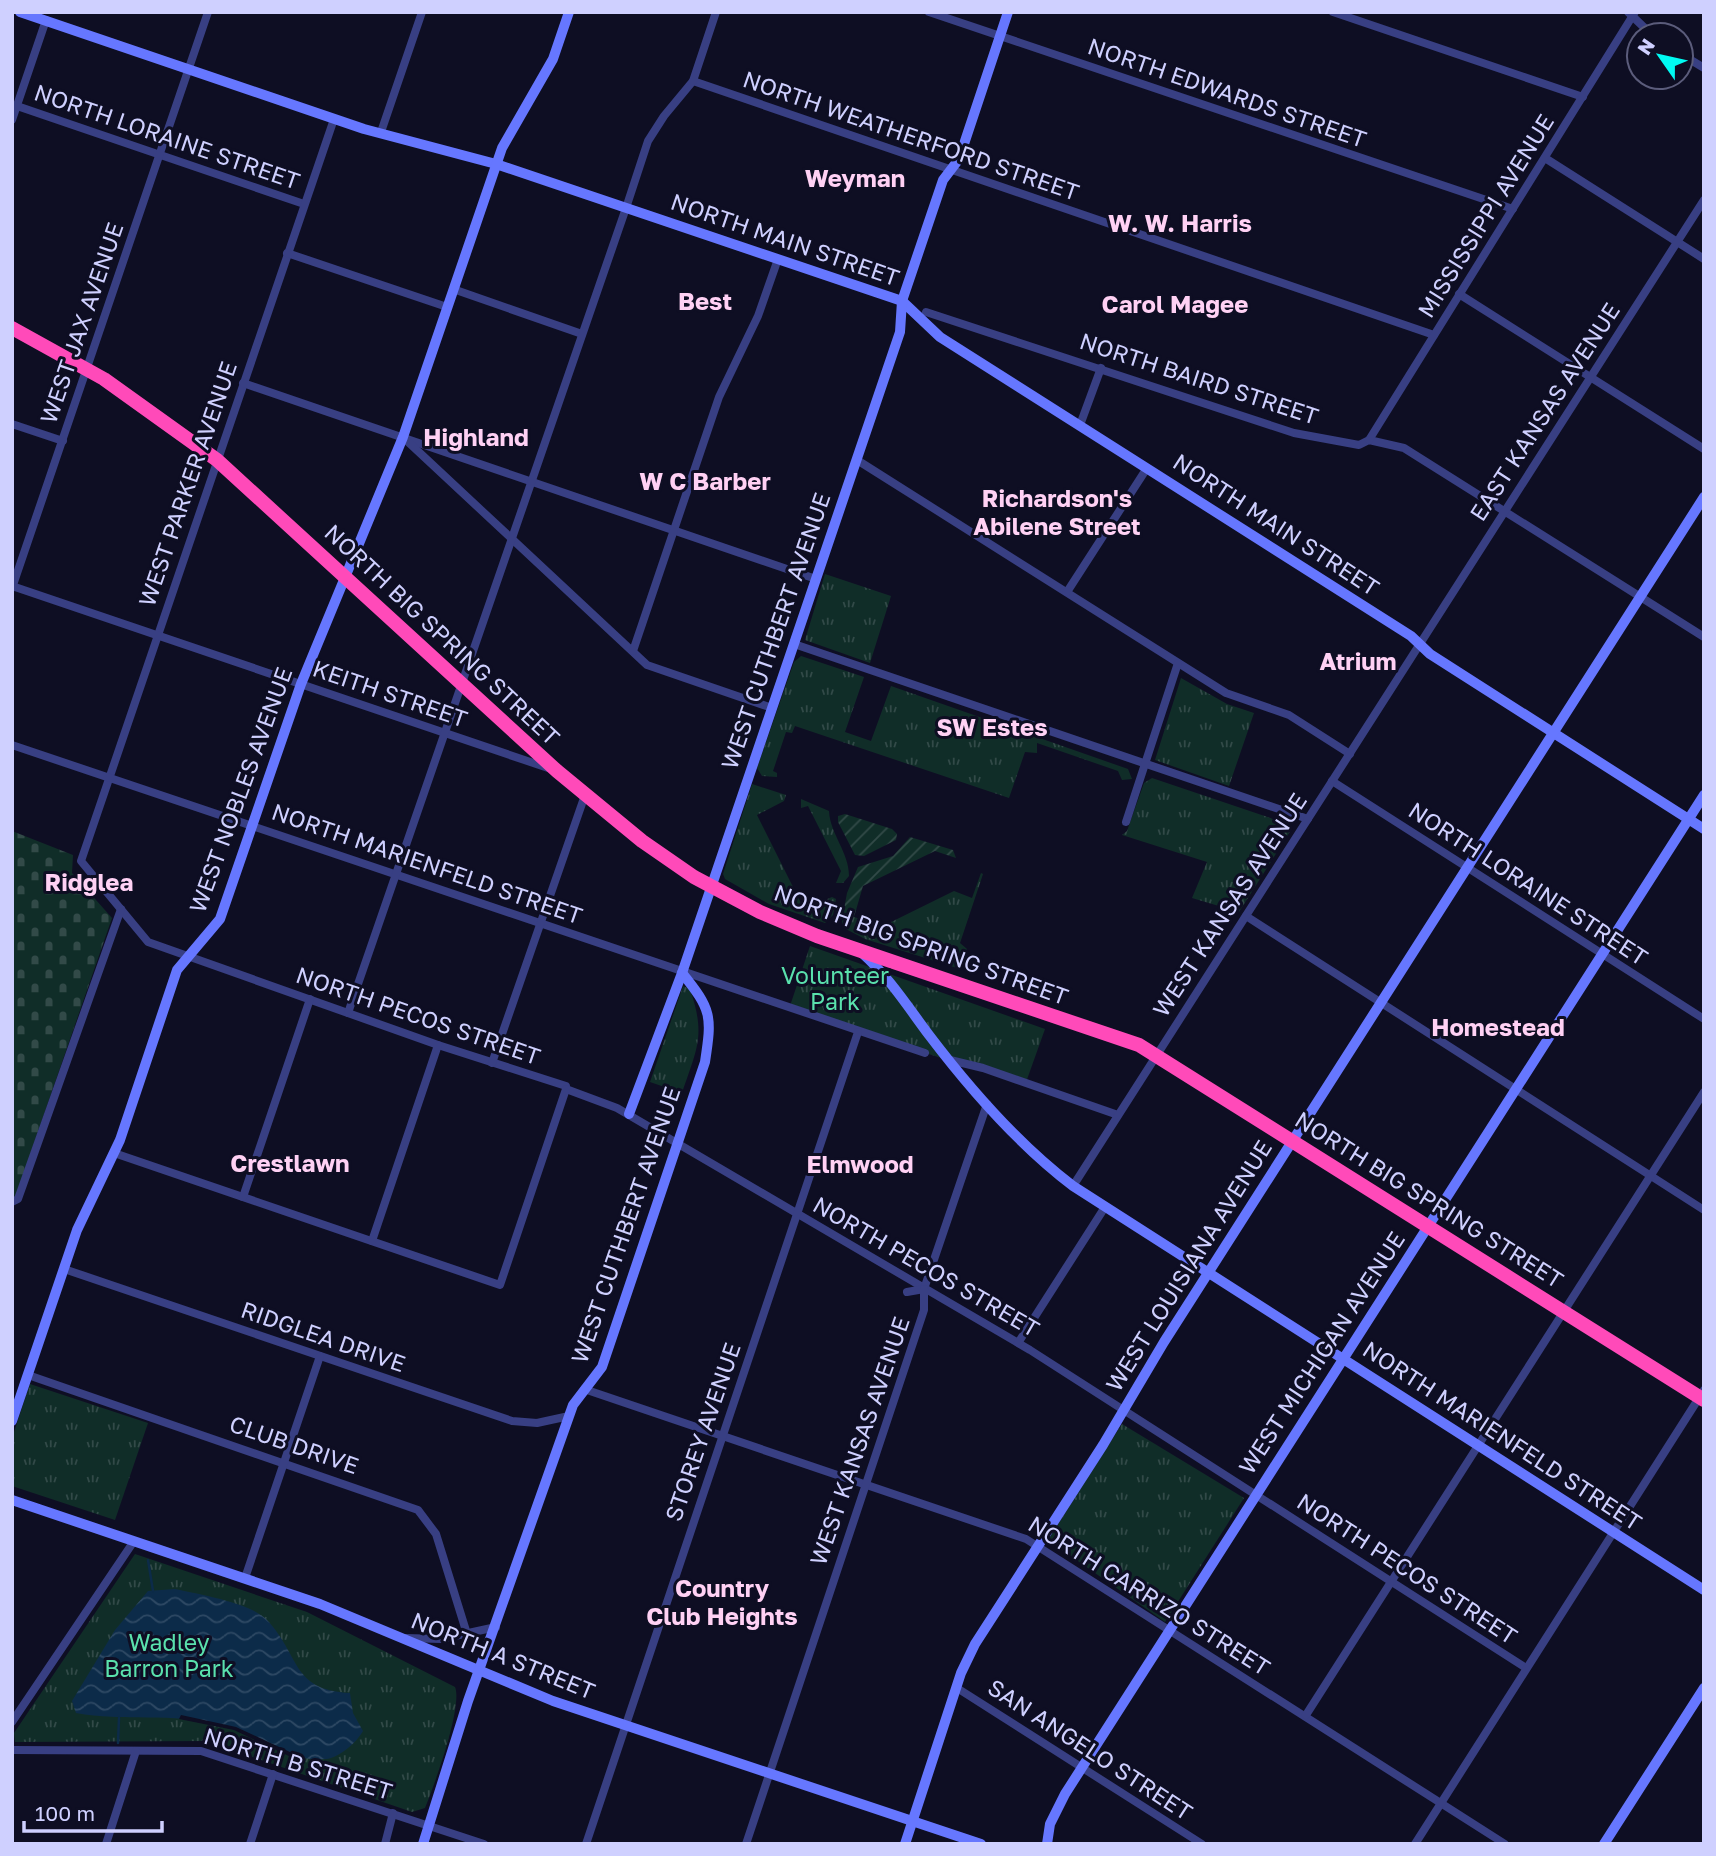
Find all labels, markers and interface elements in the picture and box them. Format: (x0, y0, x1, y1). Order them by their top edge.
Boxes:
north arrow (1625, 21, 1695, 91)
street label: NORTH EDWARDS STREET (1084, 31, 1370, 153)
text: N (1632, 34, 1659, 59)
street label: NORTH WEATHERFORD STREET (740, 64, 1083, 206)
street label: NORTH LORAINE STREET (31, 77, 304, 195)
street label: MISSISSIPPI AVENUE (1411, 109, 1559, 322)
district label: Weyman (805, 163, 905, 192)
street label: NORTH MAIN STREET (667, 187, 903, 291)
district label: W. W. Harris (1108, 208, 1252, 237)
street label: WEST JAX AVENUE (34, 219, 129, 427)
district label: Best (678, 286, 732, 315)
district label: Carol Magee (1102, 289, 1248, 318)
street label: EAST KANSAS AVENUE (1463, 297, 1625, 526)
street label: NORTH BAIRD STREET (1076, 326, 1322, 430)
street label: WEST PARKER AVENUE (132, 357, 242, 610)
district label: Highland (423, 422, 529, 451)
street label: NORTH MAIN STREET (1168, 447, 1385, 601)
district label: W C Barber (639, 466, 771, 495)
district label: Richardson's Abilene Street (973, 483, 1141, 540)
street label: WEST CUTHBERT AVENUE (714, 489, 836, 773)
street label: NORTH BIG SPRING STREET (319, 518, 566, 751)
district label: Atrium (1319, 646, 1397, 675)
street label: KEITH STREET (309, 654, 471, 733)
street label: WEST NOBLES AVENUE (183, 663, 298, 916)
district label: SW Estes (936, 712, 1048, 741)
street label: WEST KANSAS AVENUE (1146, 787, 1312, 1022)
street label: NORTH LORAINE STREET (1404, 795, 1653, 971)
street label: NORTH MARIENFELD STREET (268, 797, 586, 929)
district label: Ridglea (45, 867, 133, 896)
street label: NORTH BIG SPRING STREET (770, 878, 1072, 1010)
street label: NORTH PECOS STREET (293, 960, 544, 1070)
park label: Volunteer Park (781, 961, 889, 1015)
district label: Homestead (1431, 1012, 1565, 1041)
street label: WEST CUTHBERT AVENUE (564, 1083, 686, 1367)
street label: NORTH BIG SPRING STREET (1290, 1105, 1569, 1293)
street label: WEST LOUISIANA AVENUE (1099, 1135, 1277, 1396)
district label: Crestlawn (230, 1148, 350, 1177)
district label: Elmwood (806, 1149, 914, 1178)
street label: NORTH PECOS STREET (808, 1190, 1045, 1342)
street label: WEST MICHIGAN AVENUE (1232, 1226, 1410, 1479)
street label: RIDGLEA DRIVE (238, 1295, 409, 1377)
street label: WEST KANSAS AVENUE (803, 1313, 915, 1569)
street label: NORTH MARIENFELD STREET (1358, 1334, 1647, 1536)
street label: STOREY AVENUE (658, 1339, 746, 1525)
street label: CLUB DRIVE (226, 1409, 362, 1479)
street label: NORTH PECOS STREET (1292, 1487, 1523, 1650)
street label: NORTH CARRIZO STREET (1023, 1509, 1276, 1681)
district label: Country Club Heights (646, 1573, 798, 1630)
street label: NORTH A STREET (407, 1605, 599, 1705)
park label: Wadley Barron Park (104, 1628, 234, 1682)
street label: SAN ANGELO STREET (983, 1673, 1198, 1826)
street label: NORTH B STREET (201, 1721, 396, 1805)
scale bar (24, 1790, 163, 1834)
text: 100 m (35, 1800, 95, 1826)

